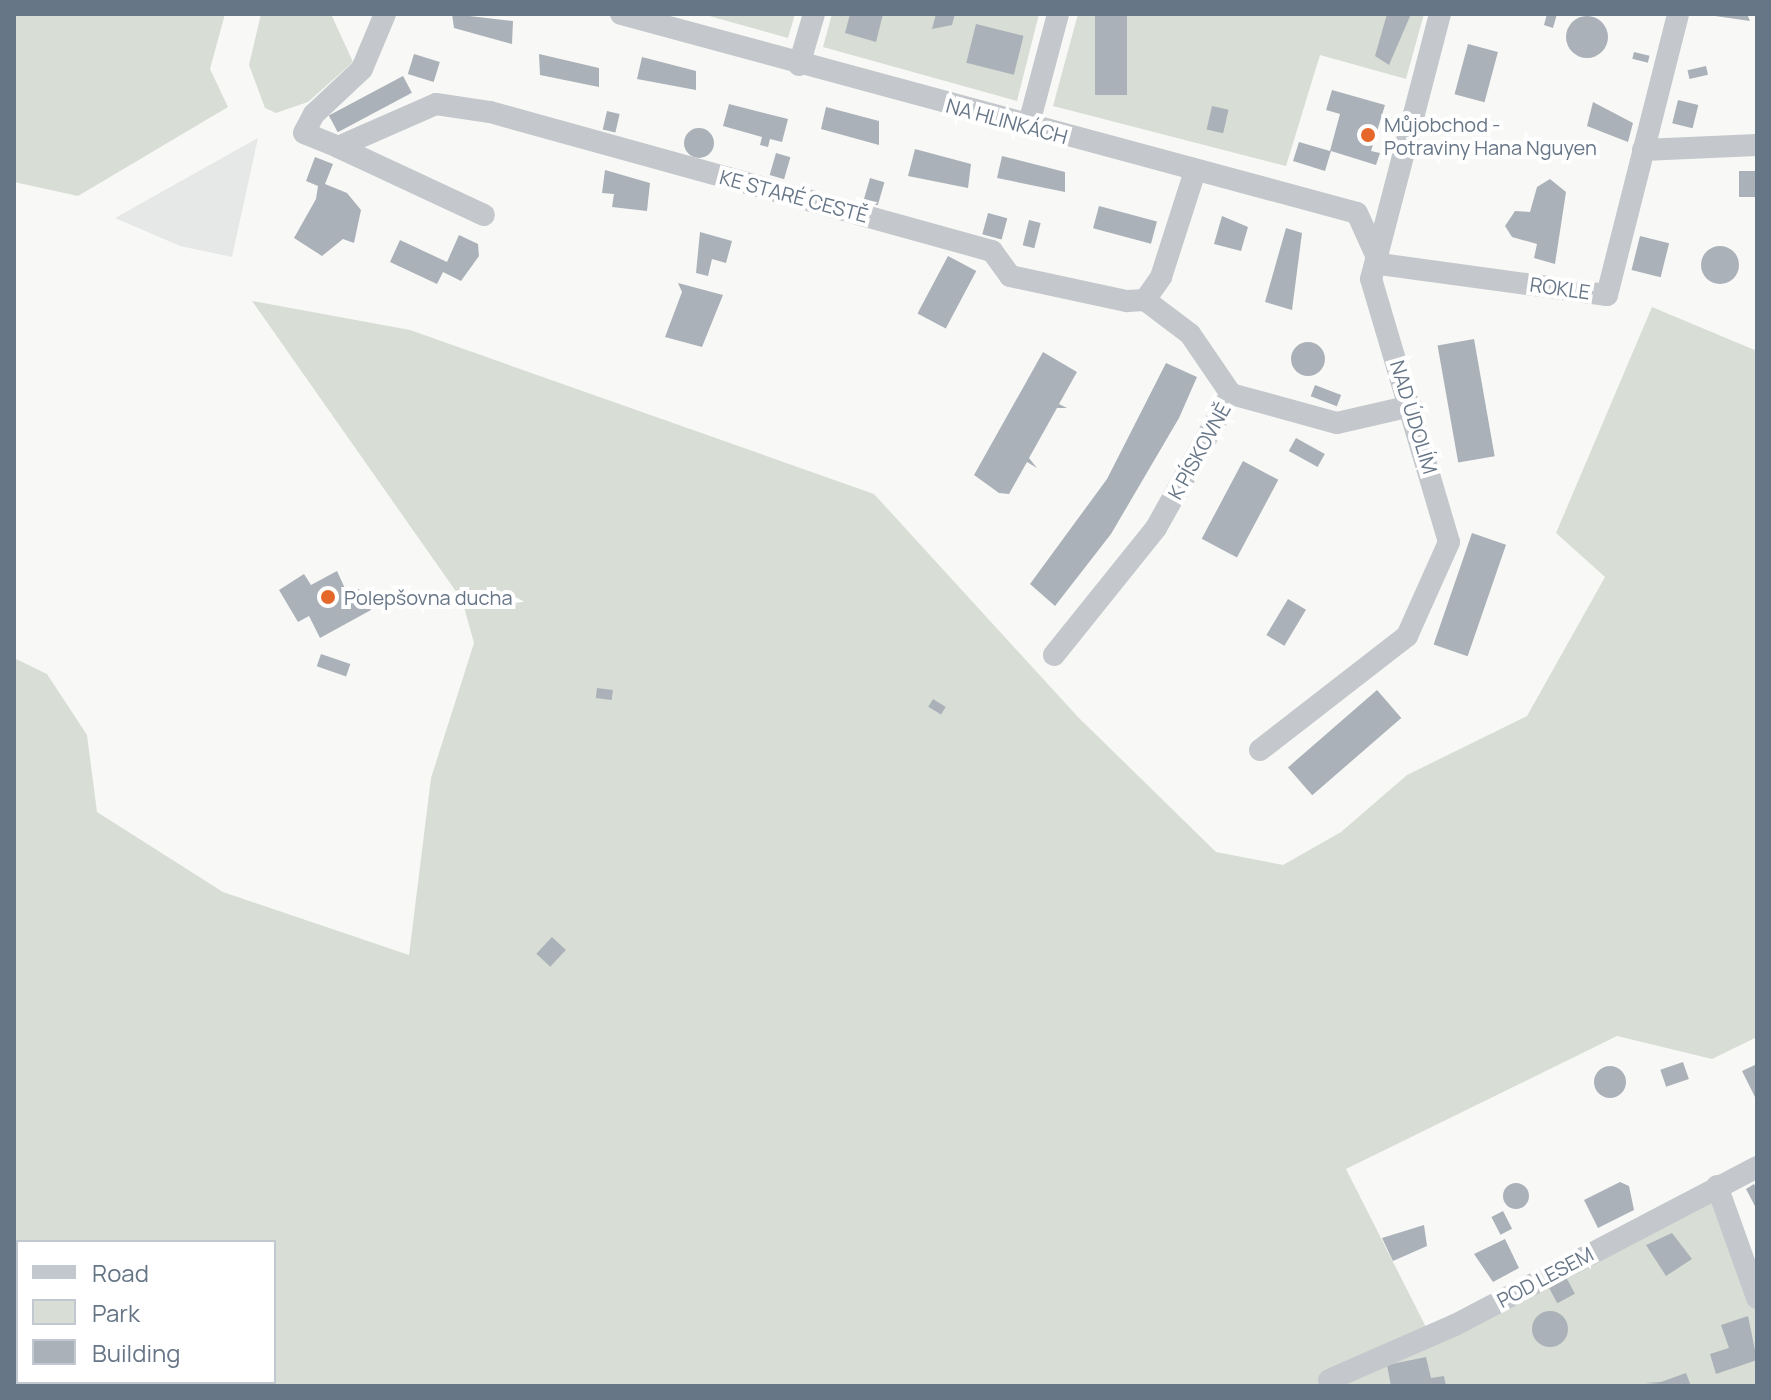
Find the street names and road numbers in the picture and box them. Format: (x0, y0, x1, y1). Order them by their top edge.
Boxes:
street label: NA HLINKÁCH (944, 93, 1070, 149)
street label: KE STARÉ CESTĚ (717, 165, 871, 227)
street label: ROKLE (1528, 272, 1592, 304)
street label: NAD ÚDOLÍM (1385, 357, 1443, 477)
street label: K PÍSKOVNĚ (1163, 398, 1235, 504)
street label: POD LESEM (1493, 1242, 1597, 1312)

